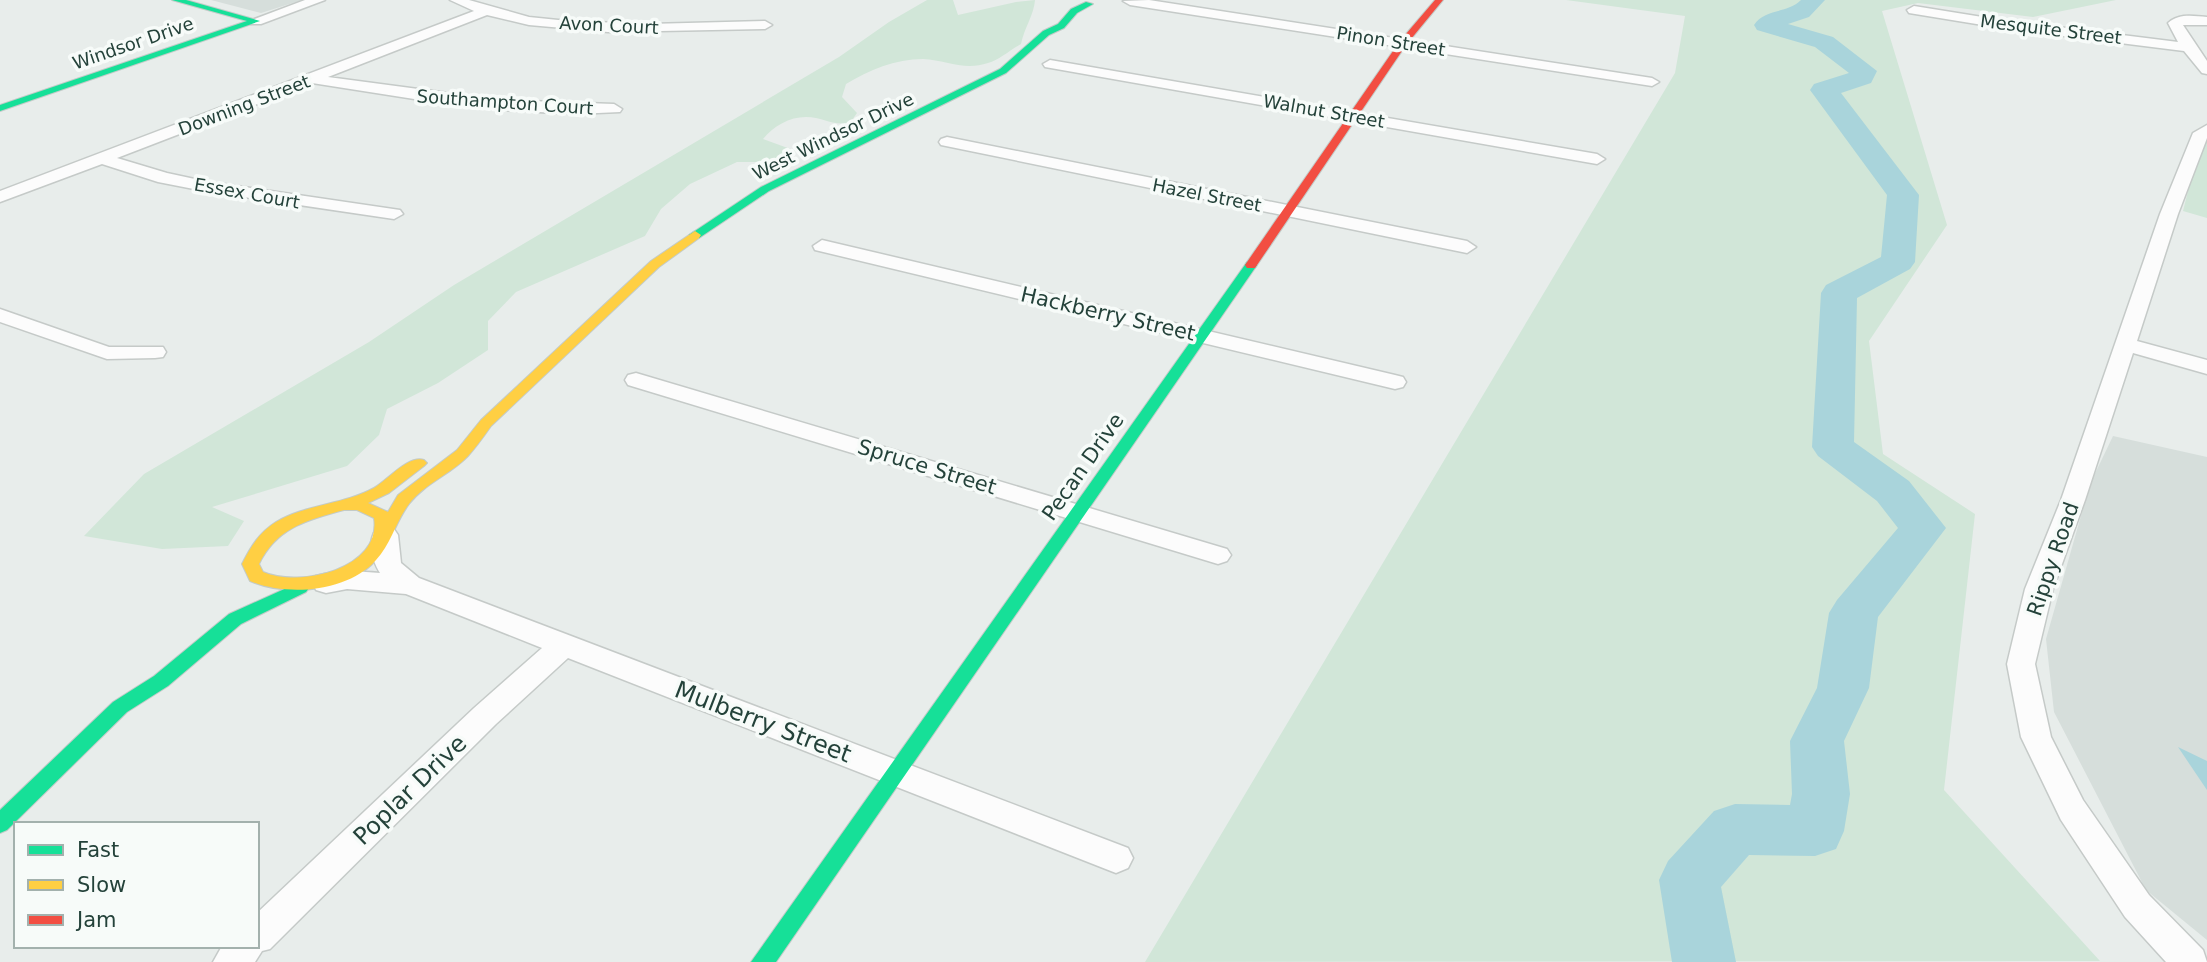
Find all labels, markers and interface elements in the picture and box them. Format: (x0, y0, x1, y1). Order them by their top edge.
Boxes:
street label: Mesquite Street (1979, 10, 2123, 48)
street label: Windsor Drive (70, 12, 196, 74)
street label: Avon Court (559, 12, 659, 38)
street label: Pinon Street (1335, 22, 1447, 60)
street label: Downing Street (175, 70, 313, 140)
street label: Southampton Court (416, 85, 594, 119)
street label: West Windsor Drive (749, 88, 917, 184)
street label: Walnut Street (1262, 90, 1386, 132)
street label: Essex Court (193, 173, 301, 213)
street label: Hazel Street (1151, 174, 1263, 216)
street label: Hackberry Street (1018, 282, 1198, 346)
street label: Pecan Drive (1037, 409, 1129, 525)
street label: Spruce Street (855, 435, 999, 499)
street label: Rippy Road (2022, 499, 2084, 619)
street label: Mulberry Street (671, 675, 855, 769)
street label: Poplar Drive (348, 729, 472, 851)
legend (14, 822, 259, 948)
text: Fast (77, 838, 119, 862)
text: Slow (77, 873, 126, 897)
text: Jam (75, 908, 117, 932)

